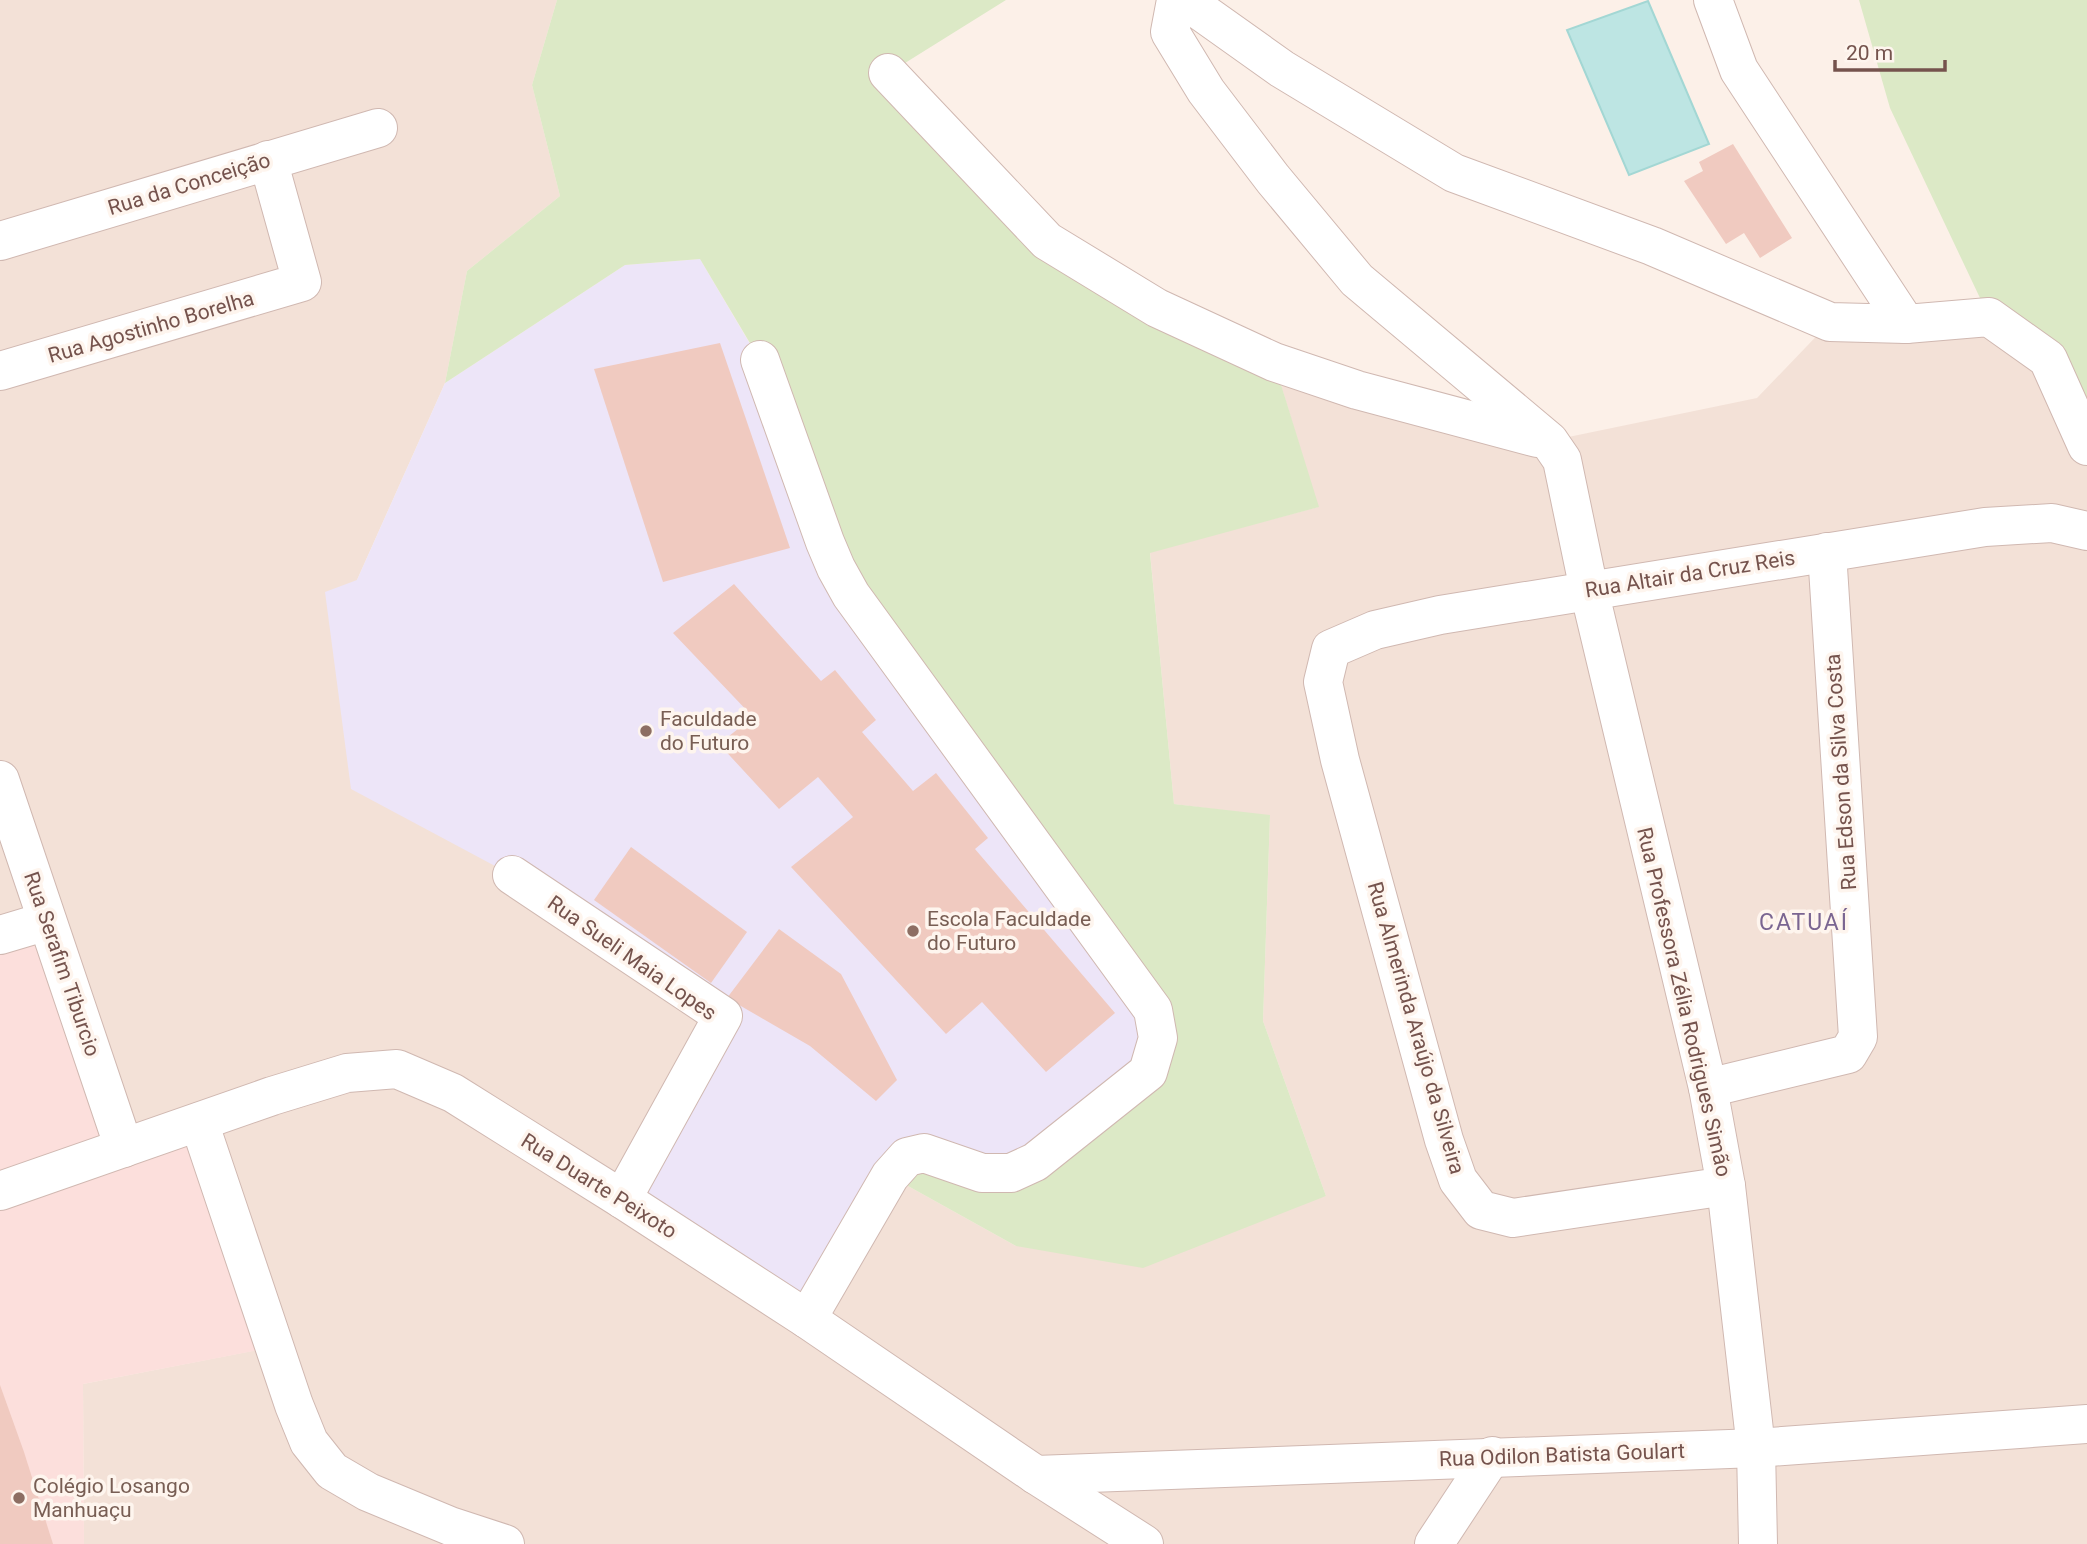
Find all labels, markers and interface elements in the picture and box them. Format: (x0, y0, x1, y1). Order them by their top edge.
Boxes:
scale bar (1835, 28, 1945, 72)
text: 20 m (1846, 41, 1893, 65)
street label: Rua da Conceição (105, 148, 273, 220)
street label: Rua Agostinho Borelha (45, 286, 257, 368)
street label: Rua Altair da Cruz Reis (1583, 546, 1797, 602)
street label: Rua Edson da Silva Costa (1821, 653, 1861, 891)
place label: Faculdade do Futuro (660, 707, 757, 755)
marker: Faculdade do Futuro (638, 723, 654, 739)
street label: Rua Professora Zélia Rodrigues Simão (1632, 825, 1736, 1179)
street label: Rua Serafim Tiburcio (19, 868, 105, 1060)
street label: Rua Almerinda Araújo da Silveira (1363, 879, 1469, 1177)
street label: Rua Sueli Maia Lopes (543, 891, 721, 1025)
place label: Escola Faculdade do Futuro (927, 907, 1091, 955)
district label: CATUAÍ (1759, 908, 1849, 936)
marker: Escola Faculdade do Futuro (905, 923, 921, 939)
street label: Rua Duarte Peixoto (517, 1128, 681, 1244)
street label: Rua Odilon Batista Goulart (1439, 1439, 1686, 1471)
place label: Colégio Losango Manhuaçu (33, 1474, 190, 1522)
marker: Colégio Losango Manhuaçu (11, 1490, 27, 1506)

